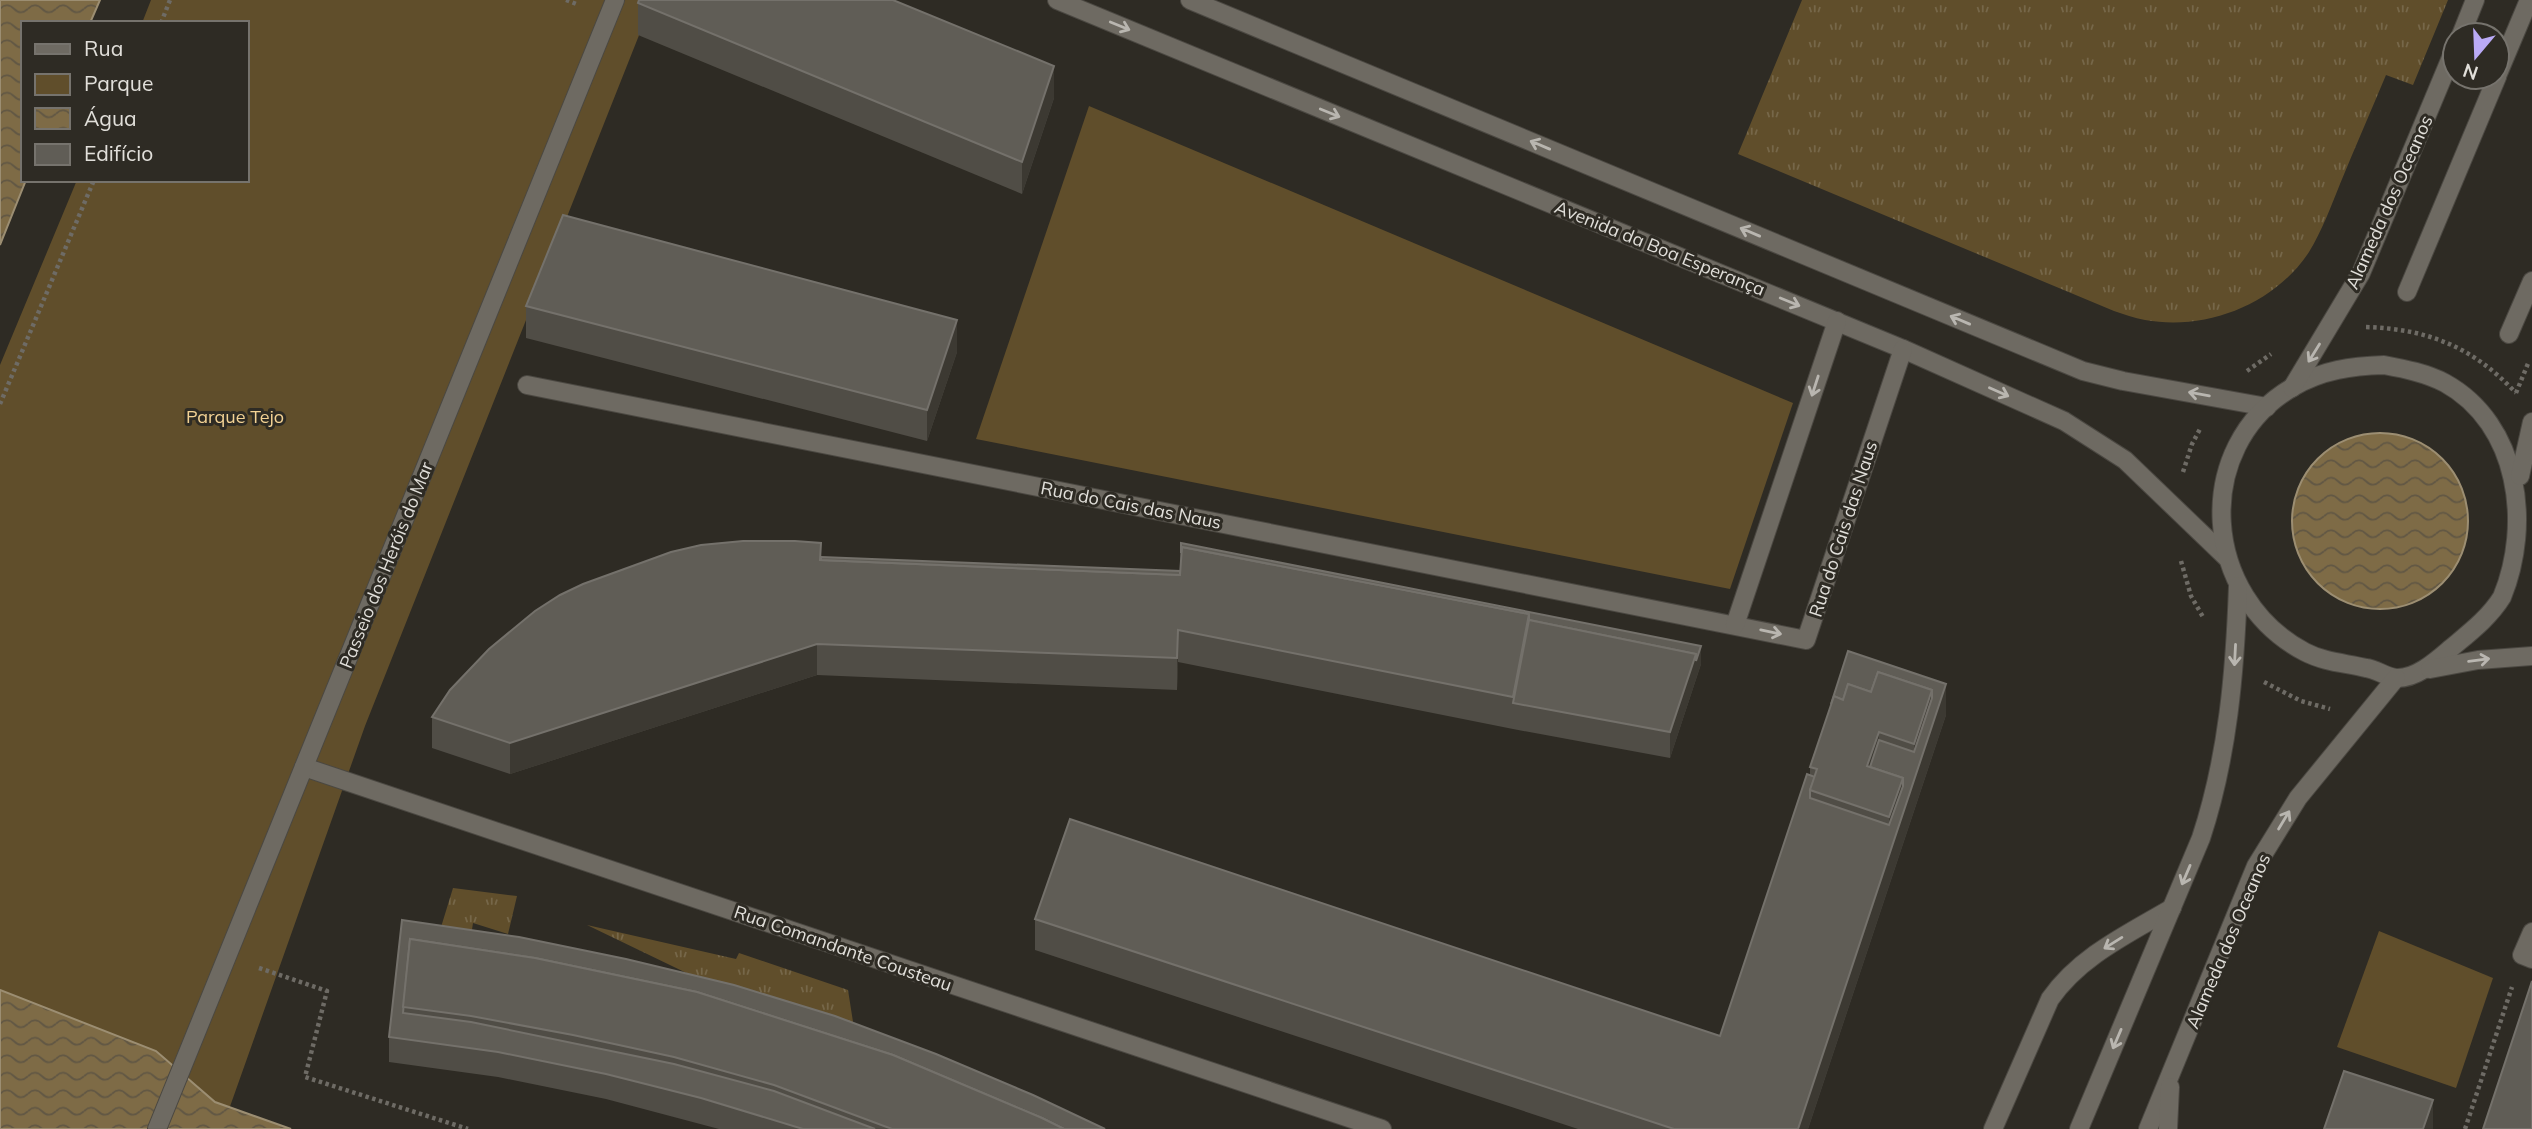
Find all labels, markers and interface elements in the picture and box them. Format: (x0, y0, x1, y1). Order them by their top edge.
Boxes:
one-way arrow (1109, 20, 1130, 33)
legend (21, 21, 248, 182)
north arrow (2441, 21, 2511, 91)
text: Rua (84, 35, 123, 61)
text: N (2460, 58, 2481, 86)
text: Parque (84, 70, 153, 96)
text: Água (84, 105, 137, 131)
one-way arrow (1319, 107, 1341, 120)
street label: Alameda dos Oceanos (2340, 111, 2438, 293)
one-way arrow (1530, 138, 1551, 151)
text: Edifício (84, 140, 153, 166)
street label: Avenida da Boa Esperança (1551, 195, 1769, 301)
one-way arrow (1740, 225, 1761, 238)
one-way arrow (1779, 296, 1800, 309)
one-way arrow (1950, 312, 1971, 325)
one-way arrow (2306, 342, 2320, 362)
one-way arrow (1808, 375, 1821, 397)
one-way arrow (1988, 386, 2009, 399)
one-way arrow (2188, 387, 2211, 401)
park label: Parque Tejo (186, 405, 284, 428)
street label: Rua do Cais das Naus (1804, 438, 1882, 620)
street label: Passeio dos Heróis do Mar (334, 458, 438, 672)
street label: Rua do Cais das Naus (1039, 476, 1223, 534)
one-way arrow (1759, 626, 1782, 640)
one-way arrow (2228, 643, 2241, 665)
one-way arrow (2467, 654, 2490, 667)
one-way arrow (2277, 811, 2291, 831)
street label: Alameda dos Oceanos (2181, 850, 2275, 1032)
one-way arrow (2178, 864, 2191, 886)
street label: Rua Comandante Cousteau (731, 900, 955, 996)
one-way arrow (2104, 936, 2124, 950)
one-way arrow (2110, 1027, 2123, 1049)

